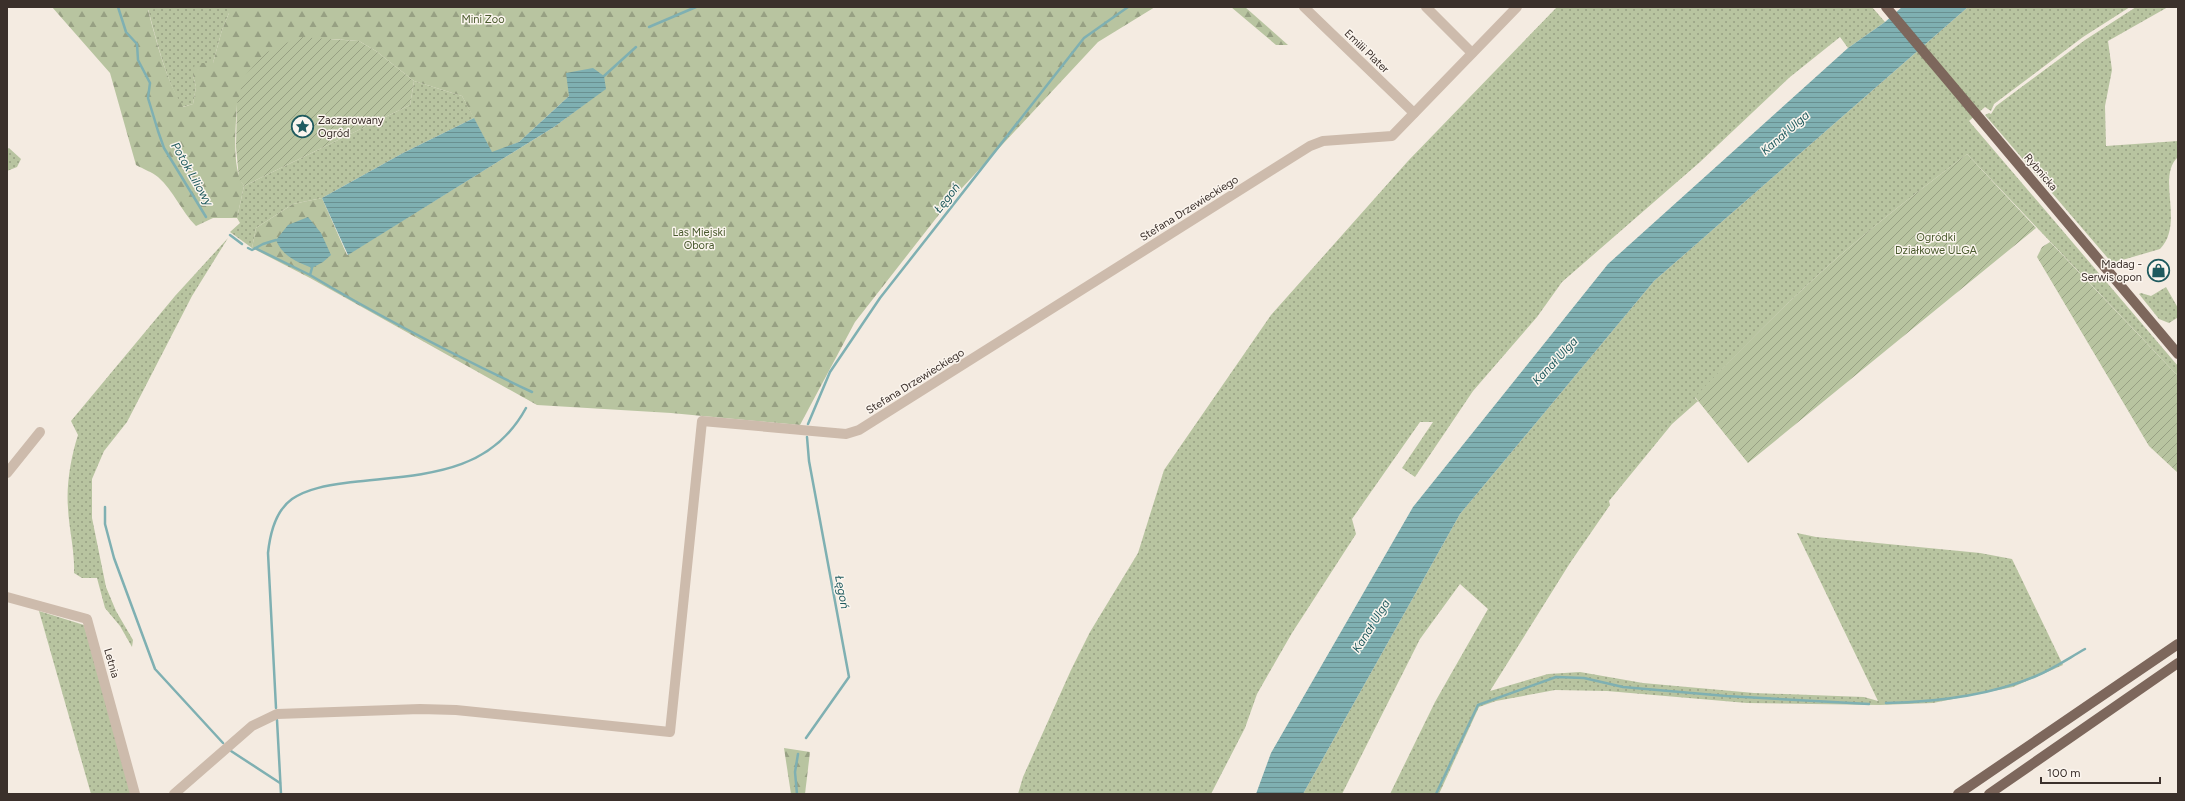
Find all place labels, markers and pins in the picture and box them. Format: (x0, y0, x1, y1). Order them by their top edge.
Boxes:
place icon: Zaczarowany Ogród (289, 113, 315, 139)
place label: Zaczarowany Ogród (318, 114, 384, 140)
shop icon: Madag - Serwis opon (2145, 257, 2171, 283)
place label: Madag - Serwis opon (2081, 258, 2142, 284)

